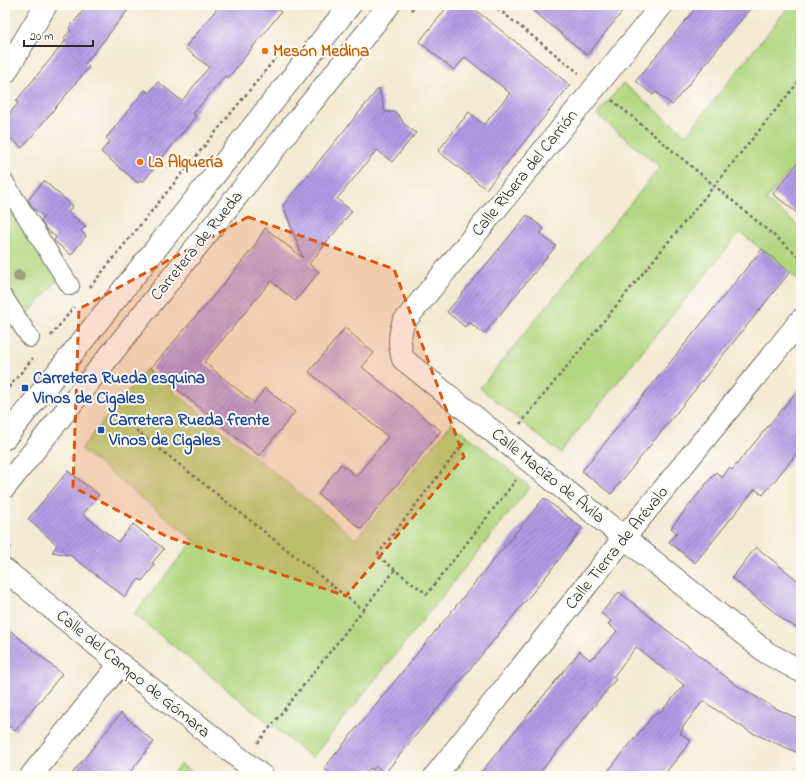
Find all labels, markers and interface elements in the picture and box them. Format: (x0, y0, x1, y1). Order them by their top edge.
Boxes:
scale bar (24, 22, 93, 48)
text: 20 m (30, 28, 53, 46)
place label: Mesón Medina (273, 39, 369, 64)
marker: Mesón Medina (260, 46, 270, 56)
street label: Calle Ribera del Carrión (466, 104, 584, 242)
place label: La Alquería (148, 150, 223, 175)
marker: La Alquería (135, 157, 145, 167)
street label: Carretera de Rueda (145, 185, 249, 307)
place label: Carretera Rueda esquina Vinos de Cigales (32, 366, 205, 413)
marker: Carretera Rueda esquina Vinos de Cigales (20, 383, 30, 393)
place label: Carretera Rueda frente Vinos de Cigales (108, 408, 271, 455)
street label: Calle Macizo de Ávila (486, 422, 610, 530)
marker: Carretera Rueda frente Vinos de Cigales (96, 425, 106, 435)
street label: Calle Tierra de Arévalo (559, 481, 675, 615)
street label: Calle del Campo de Gómara (50, 604, 216, 744)

